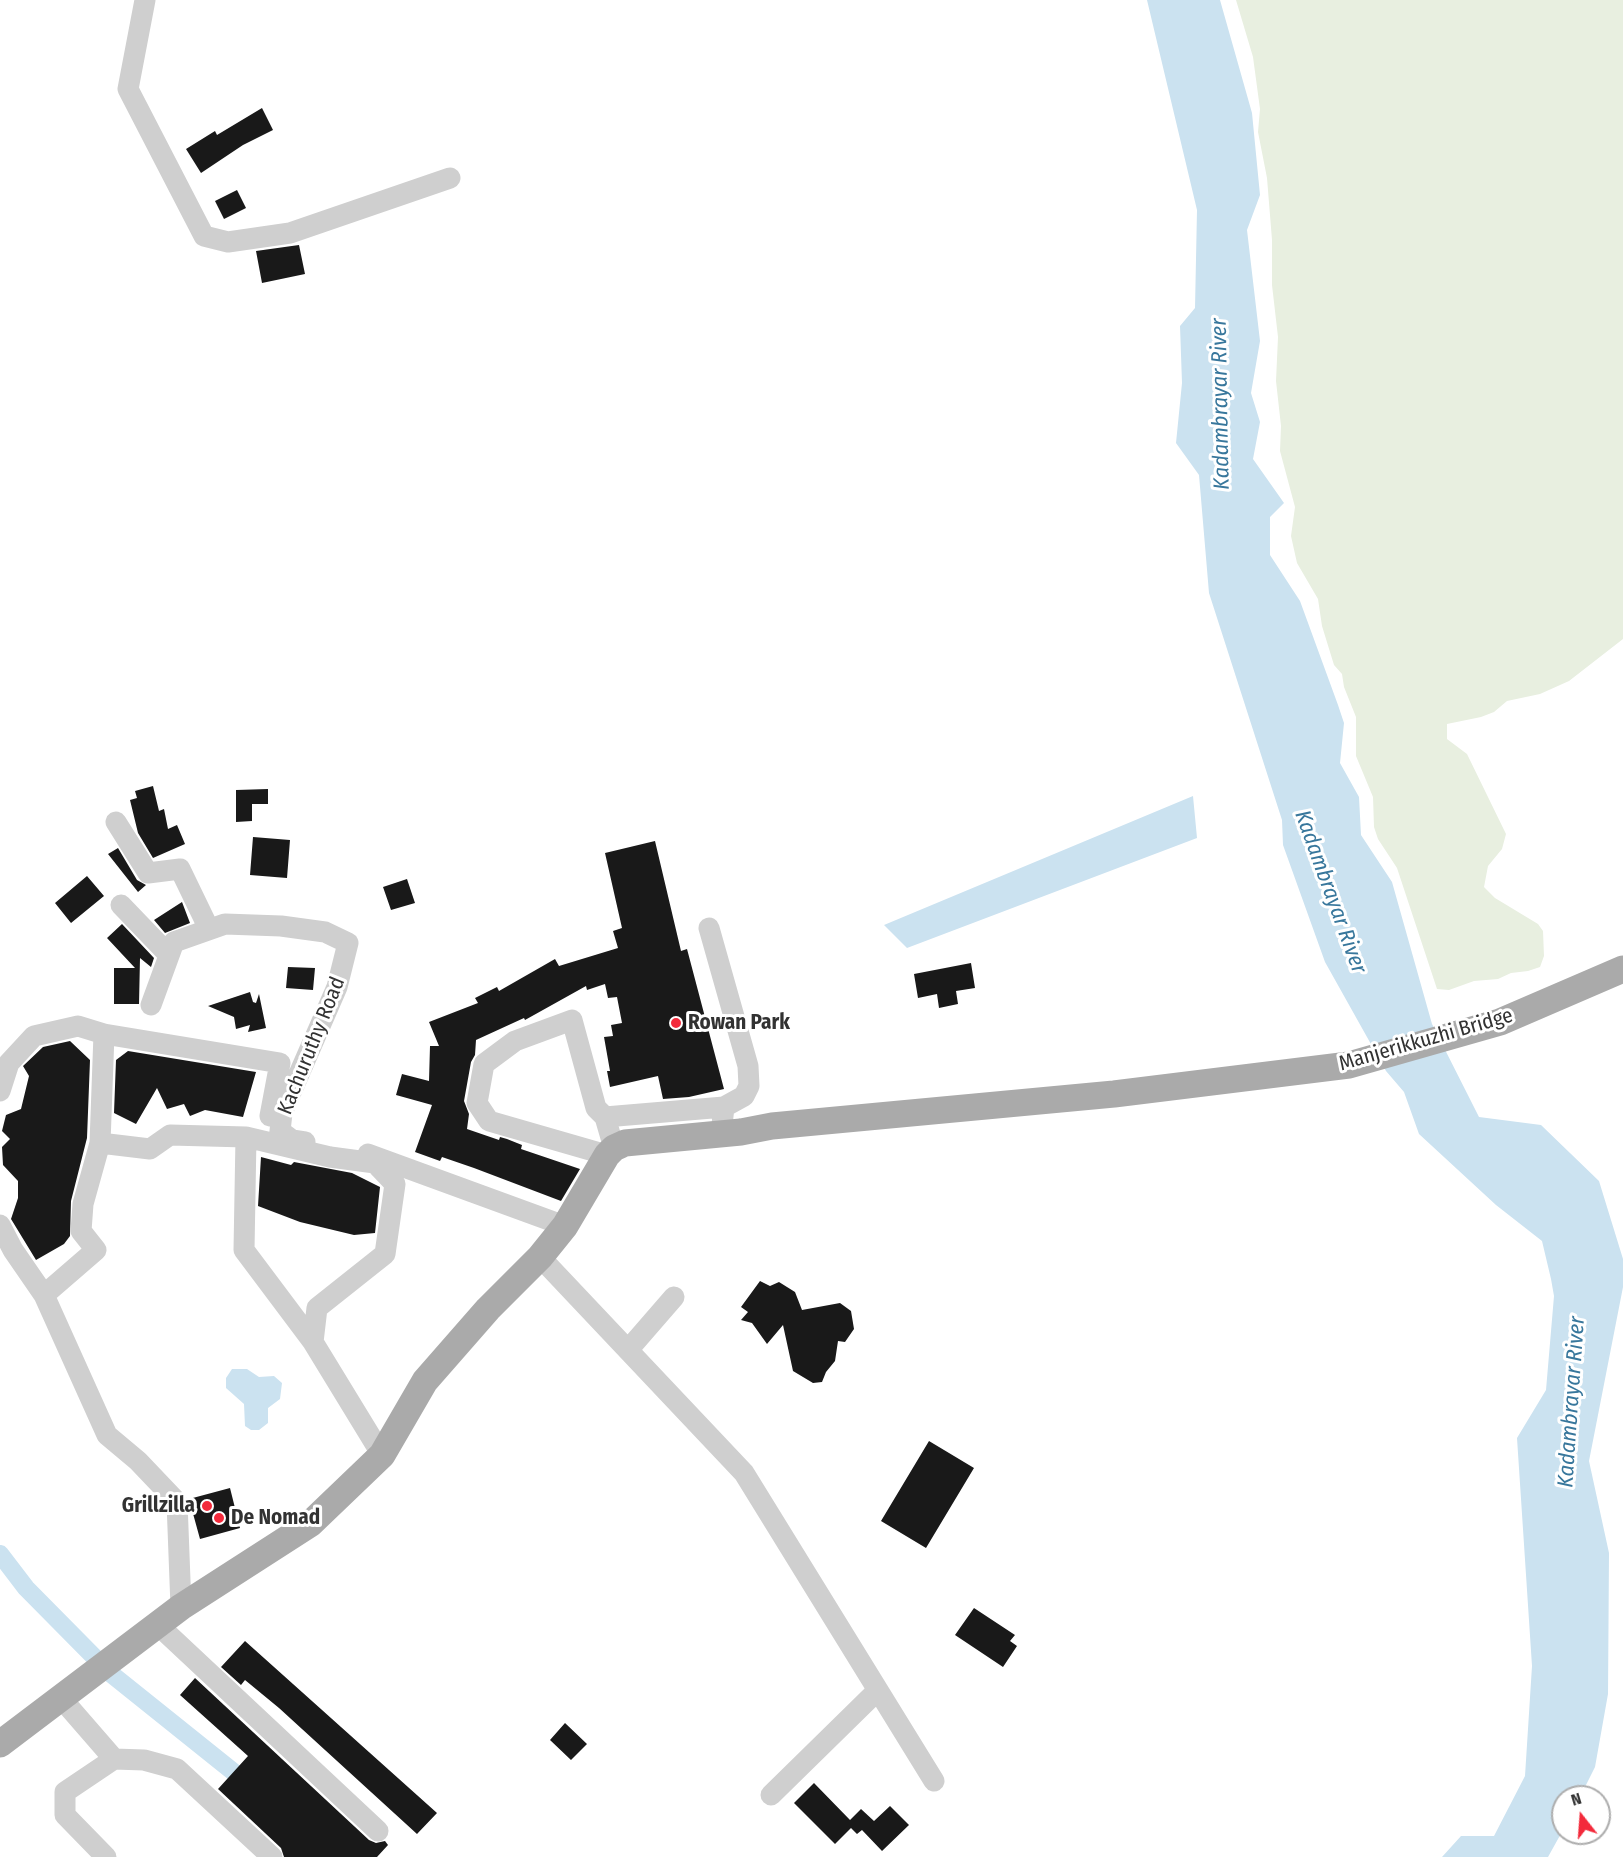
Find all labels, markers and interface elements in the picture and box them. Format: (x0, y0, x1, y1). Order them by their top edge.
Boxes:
water label: Kadambrayar River (1206, 318, 1236, 490)
water label: Kadambrayar River (1288, 807, 1372, 977)
street label: Kachuruthy Road (273, 973, 351, 1119)
street label: Manjerikkuzhi Bridge (1336, 1003, 1516, 1077)
place label: Rowan Park (688, 1010, 790, 1036)
marker: Rowan Park (669, 1016, 683, 1030)
water label: Kadambrayar River (1553, 1315, 1591, 1489)
place label: Grillzilla (122, 1493, 195, 1519)
marker: Grillzilla (200, 1499, 214, 1513)
place label: De Nomad (231, 1505, 320, 1531)
marker: De Nomad (212, 1511, 226, 1525)
north arrow (1551, 1785, 1611, 1845)
text: N (1569, 1789, 1584, 1810)

